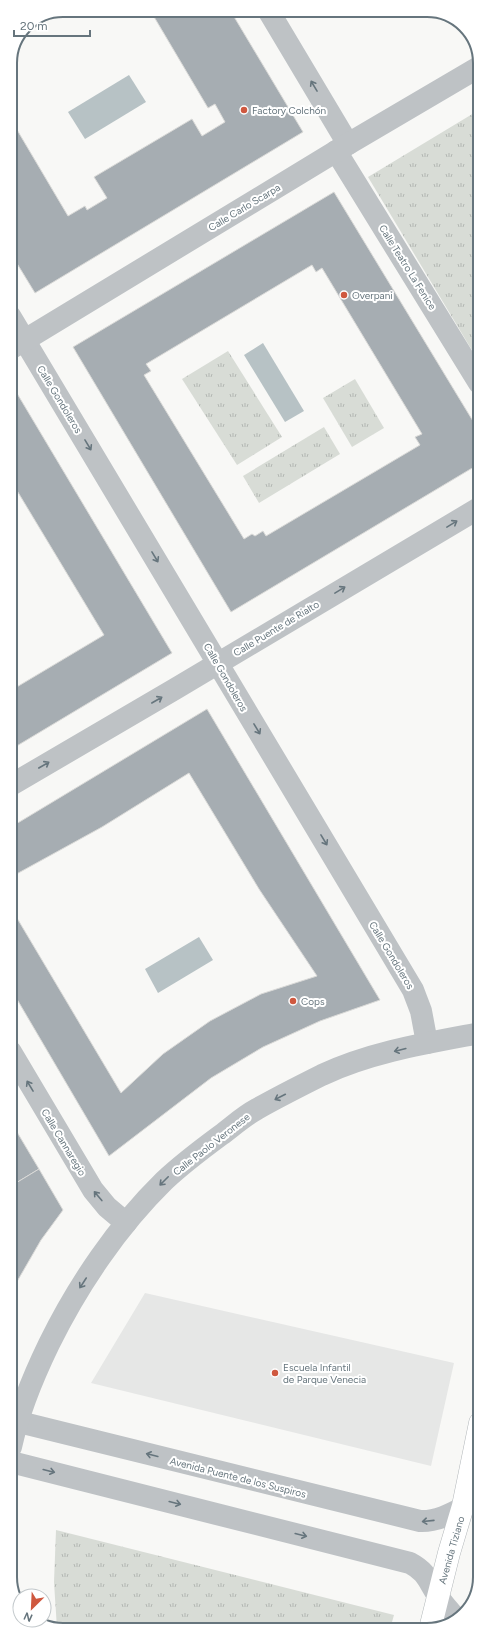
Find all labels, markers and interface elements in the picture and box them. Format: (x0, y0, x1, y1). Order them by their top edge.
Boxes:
scale bar (14, 12, 90, 38)
text: 20 m (20, 19, 48, 33)
one-way arrow (309, 80, 317, 92)
place label: Factory Colchón (252, 104, 327, 117)
marker: Factory Colchón (239, 105, 249, 115)
street label: Calle Carlo Scarpa (206, 181, 283, 234)
street label: Calle Teatro La Fenice (376, 222, 439, 313)
place label: Overpani (352, 289, 393, 302)
marker: Overpani (339, 290, 349, 300)
street label: Calle Gondoleros (34, 363, 85, 436)
one-way arrow (84, 439, 92, 451)
one-way arrow (446, 519, 458, 527)
one-way arrow (151, 551, 159, 563)
one-way arrow (334, 585, 346, 593)
street label: Calle Puente de Rialto (231, 598, 322, 659)
street label: Calle Gondoleros (201, 641, 251, 714)
one-way arrow (151, 695, 163, 703)
one-way arrow (253, 723, 261, 735)
one-way arrow (38, 760, 50, 768)
one-way arrow (320, 834, 328, 846)
street label: Calle Gondoleros (366, 919, 417, 992)
place label: Cops (301, 995, 325, 1008)
marker: Cops (288, 996, 298, 1006)
one-way arrow (394, 1046, 407, 1054)
one-way arrow (26, 1080, 34, 1092)
one-way arrow (274, 1094, 286, 1101)
street label: Calle Cannaregio (38, 1106, 89, 1178)
street label: Calle Paolo Veronese (170, 1110, 253, 1178)
one-way arrow (159, 1177, 169, 1186)
one-way arrow (94, 1191, 103, 1202)
one-way arrow (79, 1277, 87, 1288)
place label: Escuela Infantil de Parque Venecia (283, 1361, 366, 1386)
marker: Escuela Infantil de Parque Venecia (270, 1368, 280, 1378)
one-way arrow (146, 1451, 159, 1458)
street label: Avenida Puente de los Suspiros (168, 1454, 308, 1501)
one-way arrow (42, 1468, 55, 1476)
one-way arrow (168, 1500, 181, 1507)
street label: Avenida Tiziano (436, 1514, 467, 1586)
one-way arrow (422, 1517, 435, 1524)
one-way arrow (294, 1532, 307, 1539)
north arrow (12, 1588, 52, 1628)
text: N (22, 1609, 35, 1624)

